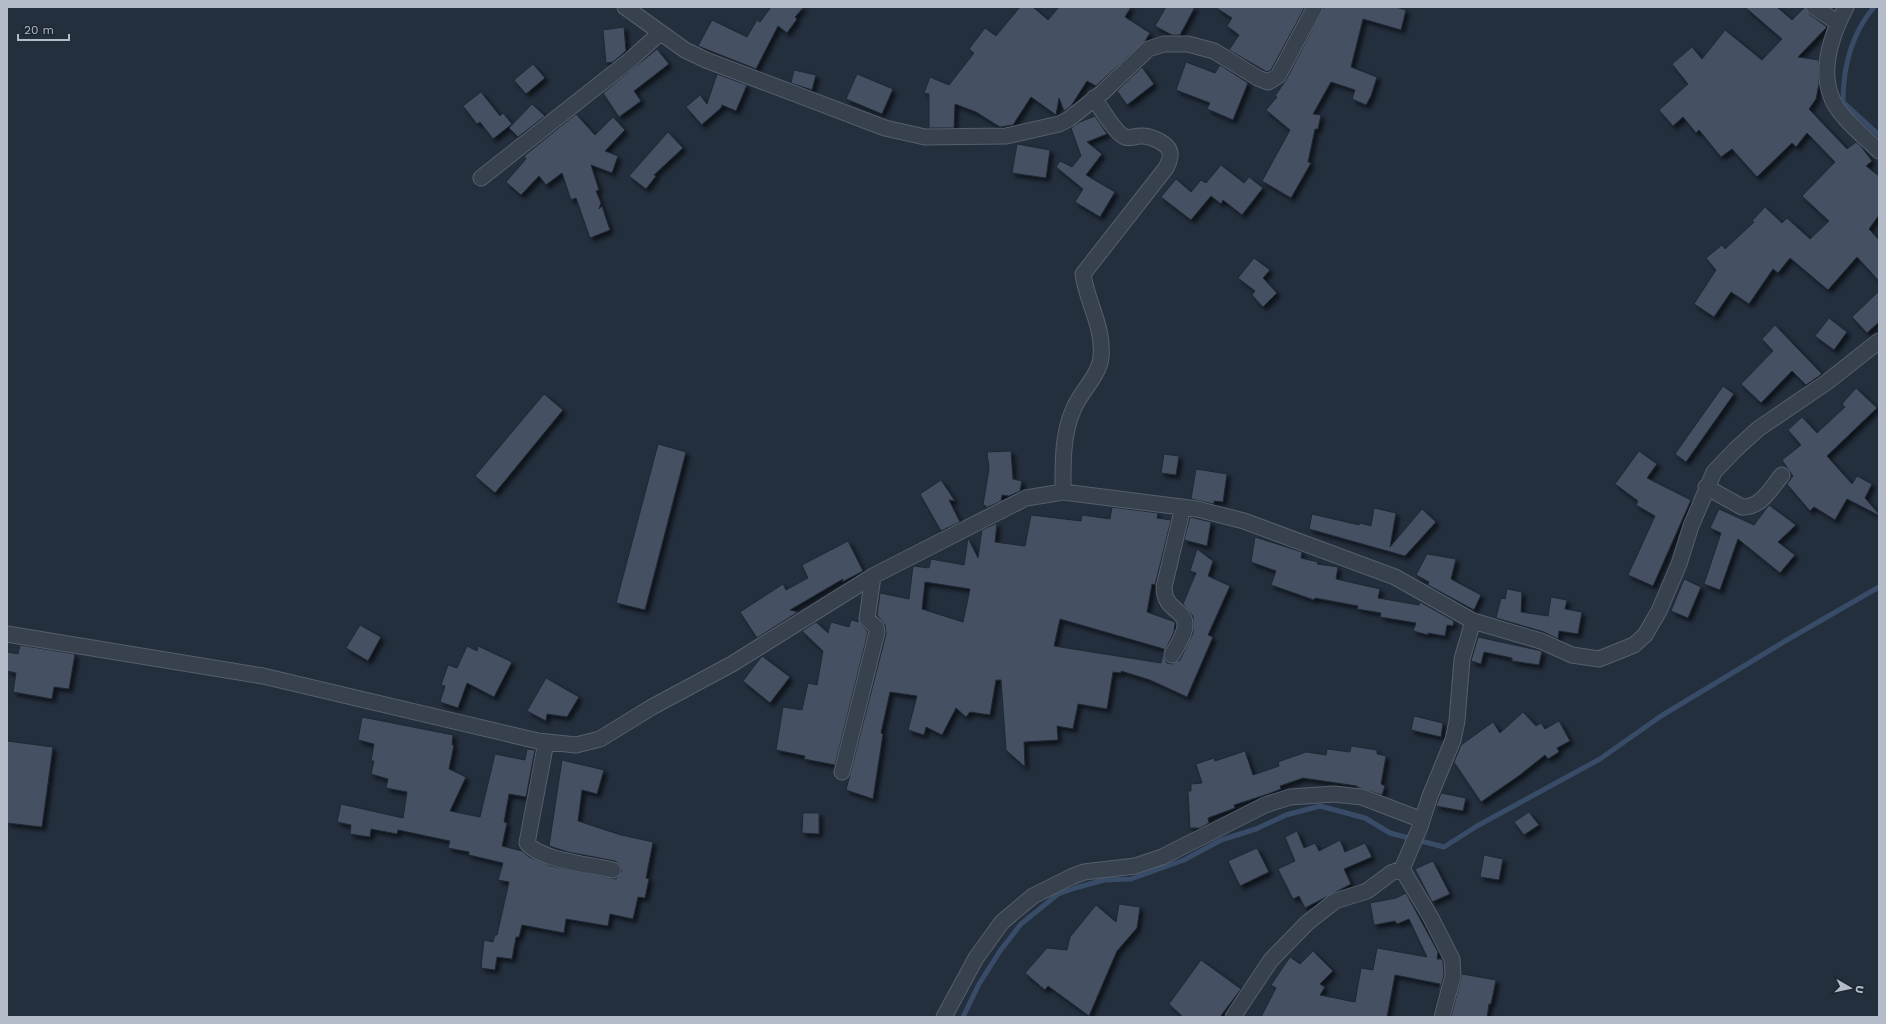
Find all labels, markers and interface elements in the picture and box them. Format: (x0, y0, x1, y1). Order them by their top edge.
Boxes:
scale bar (18, 16, 69, 42)
text: 20 m (24, 23, 54, 37)
north arrow (1830, 968, 1870, 1008)
text: U (1852, 985, 1866, 995)

